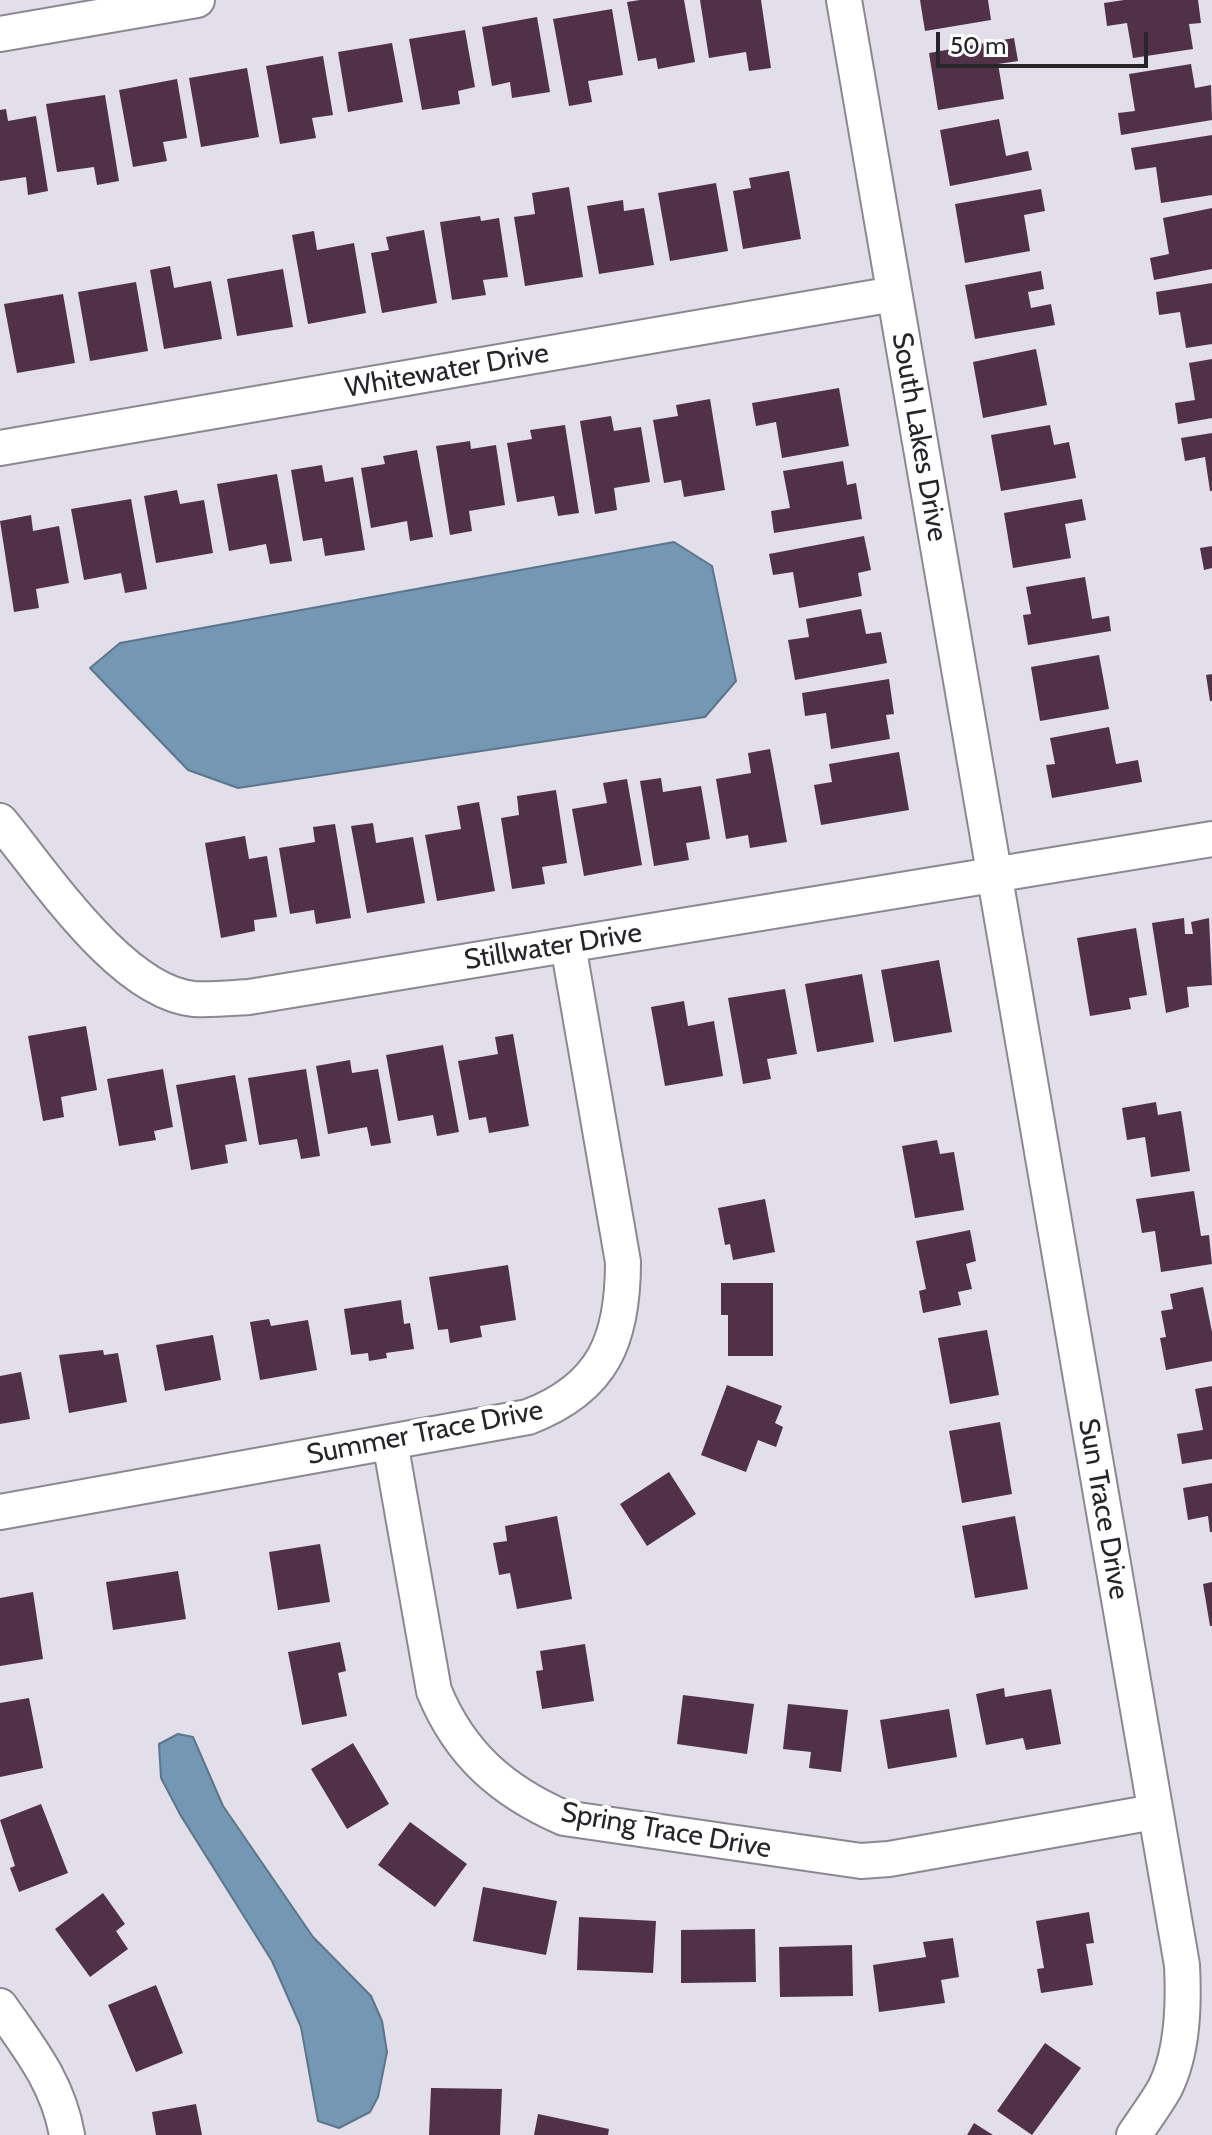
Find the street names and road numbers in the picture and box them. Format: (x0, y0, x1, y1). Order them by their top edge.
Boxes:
street label: South Lakes Drive (884, 330, 954, 544)
street label: Whitewater Drive (343, 337, 551, 405)
street label: Stillwater Drive (462, 916, 644, 978)
street label: Summer Trace Drive (304, 1394, 546, 1472)
street label: Sun Trace Drive (1071, 1416, 1135, 1602)
street label: Spring Trace Drive (558, 1796, 774, 1866)

